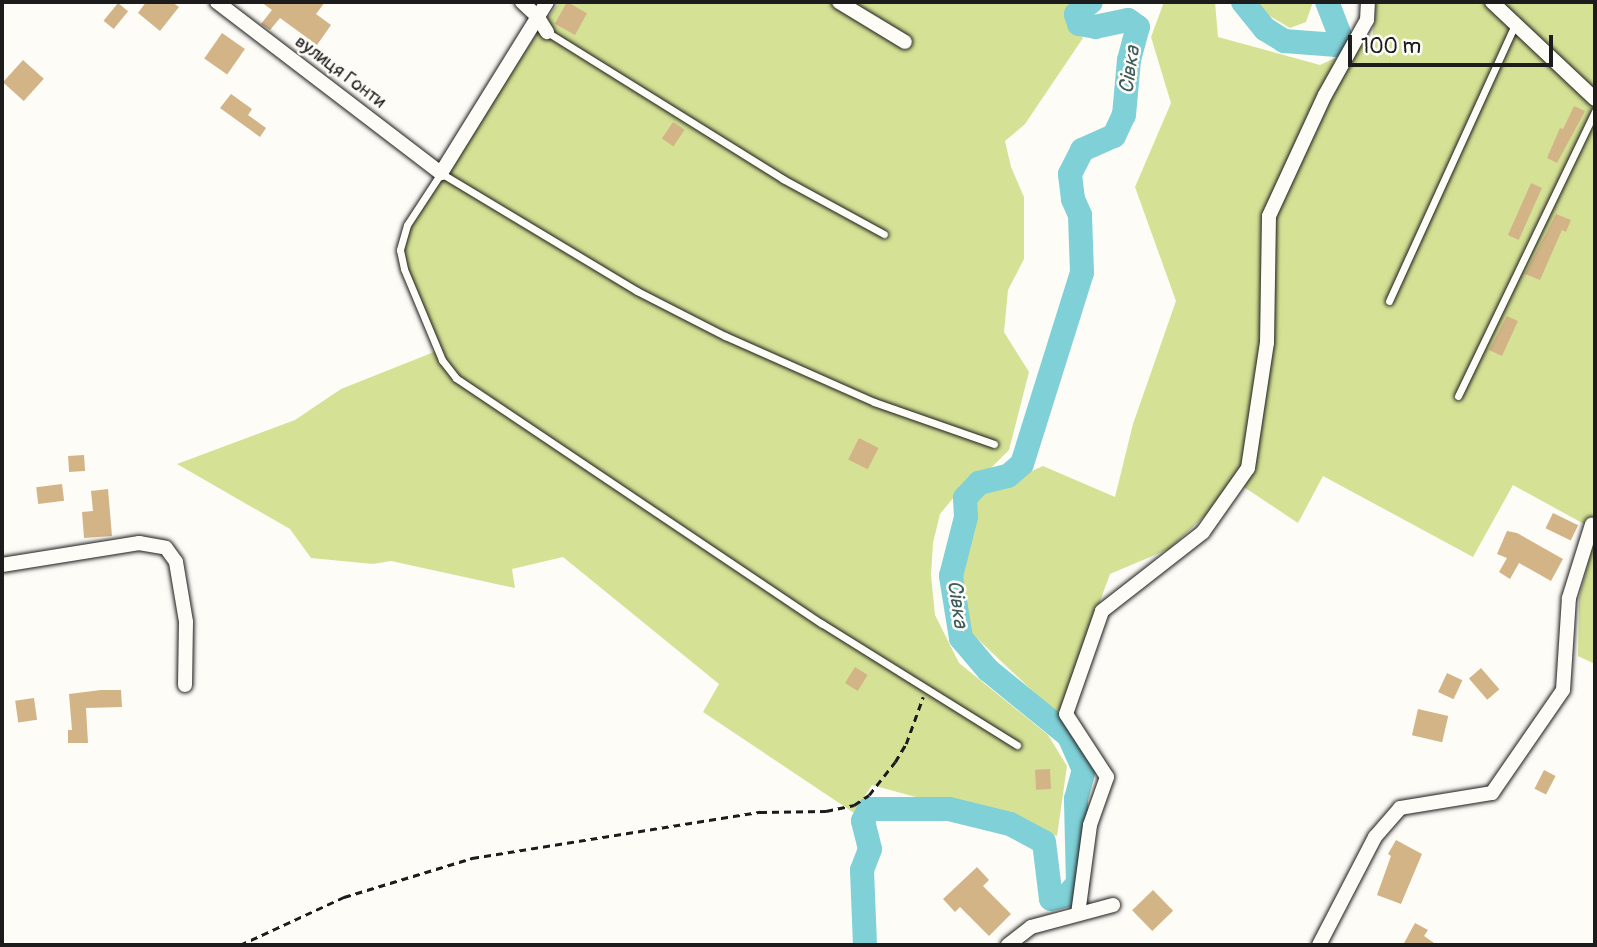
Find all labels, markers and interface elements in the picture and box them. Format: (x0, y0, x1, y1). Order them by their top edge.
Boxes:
scale bar (1352, 21, 1557, 65)
street label: вулиця Гонти (290, 31, 390, 113)
text: 100 m (1361, 33, 1421, 60)
water label: Сівка (1114, 45, 1146, 95)
water label: Сівка (941, 579, 973, 629)

